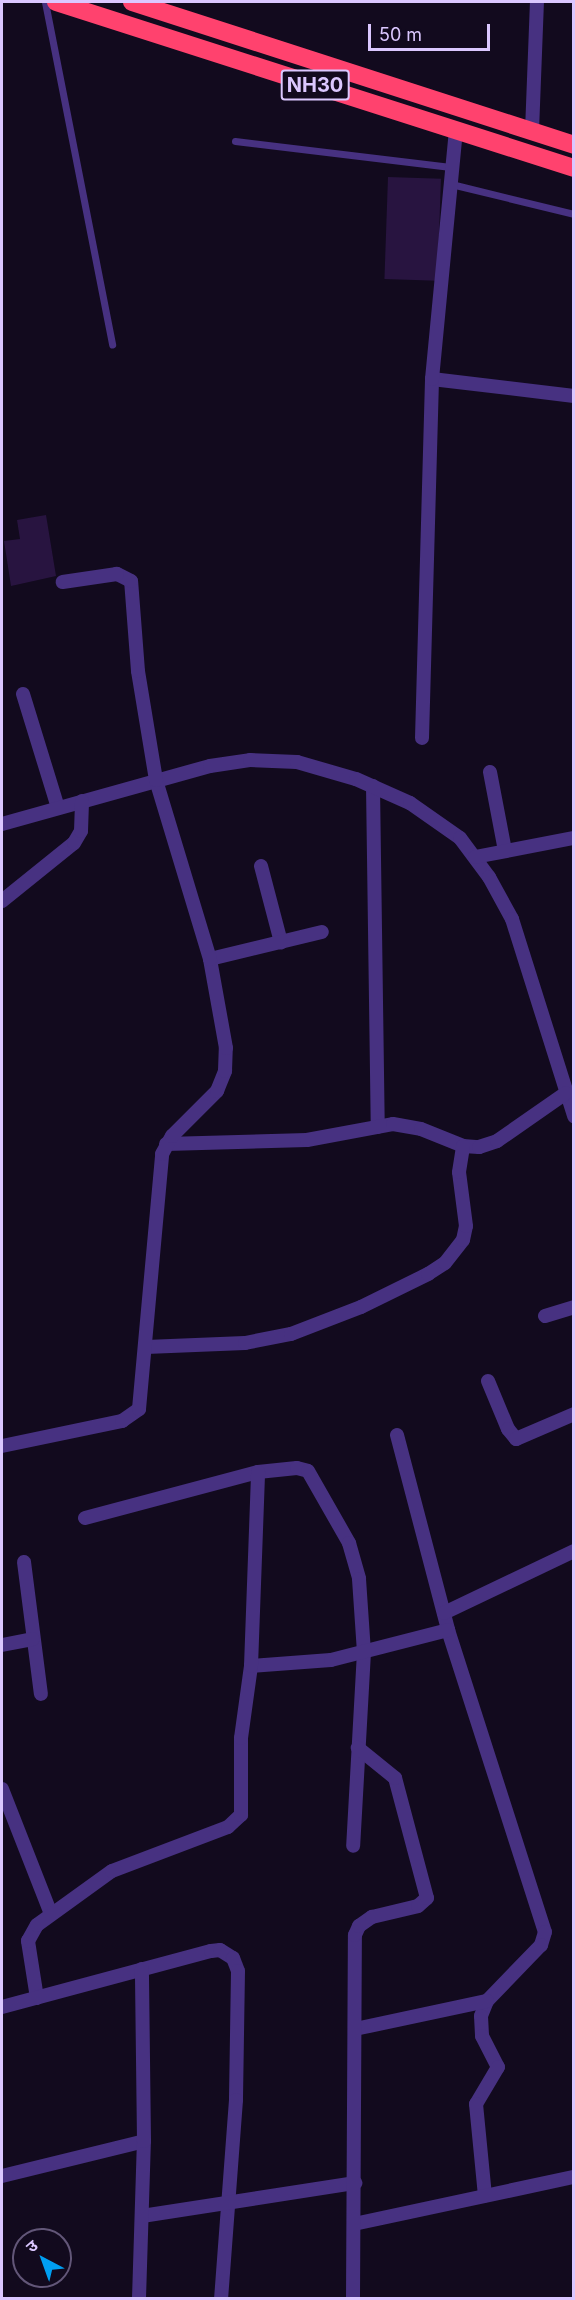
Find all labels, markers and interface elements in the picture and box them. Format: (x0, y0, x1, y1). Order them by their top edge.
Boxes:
scale bar (371, 12, 492, 50)
text: 50 m (379, 24, 422, 45)
road number: NH30 (280, 68, 350, 102)
north arrow (12, 2228, 72, 2288)
text: उ (21, 2235, 42, 2257)

